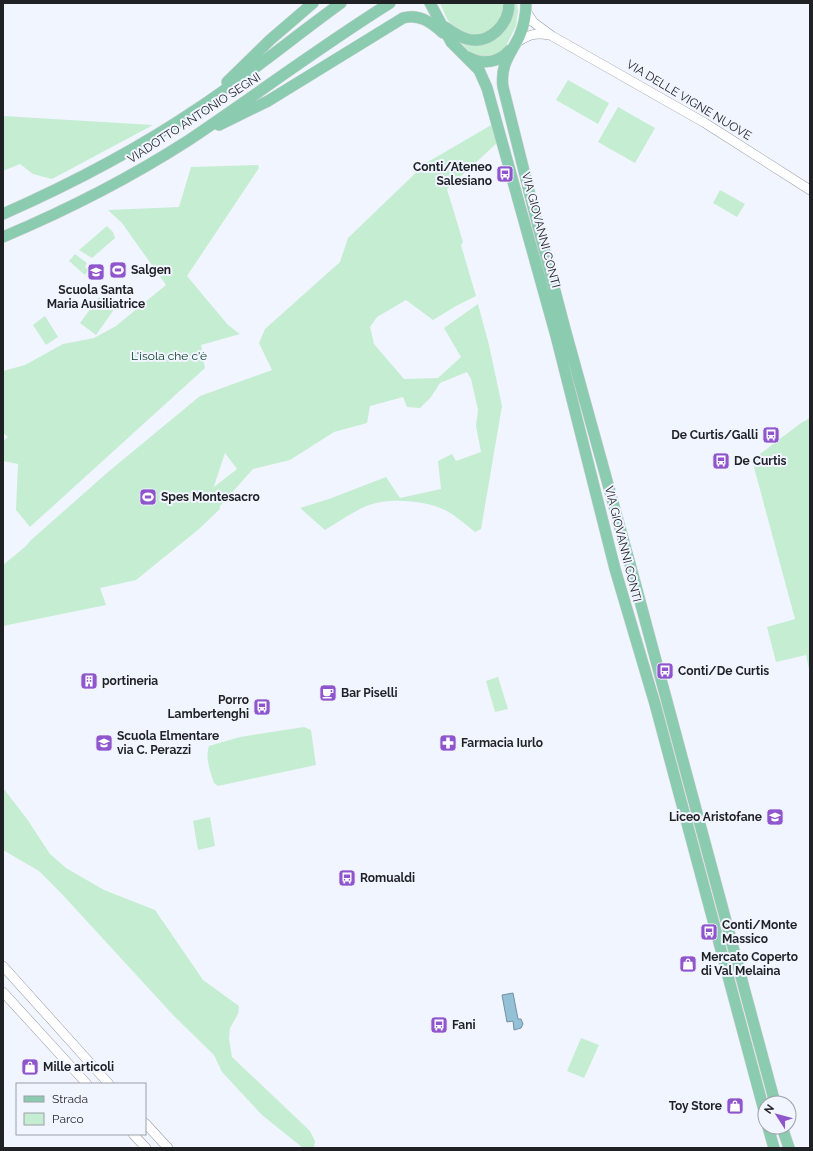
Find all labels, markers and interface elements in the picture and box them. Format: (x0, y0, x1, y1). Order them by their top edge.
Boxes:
street label: VIA DELLE VIGNE NUOVE (624, 57, 754, 143)
street label: VIADOTTO ANTONIO SEGNI (125, 70, 263, 166)
place label: Conti/Ateneo Salesiano (413, 160, 492, 188)
bus stop icon: Conti/Ateneo Salesiano (495, 164, 515, 184)
street label: VIA GIOVANNI CONTI (519, 171, 563, 289)
sports icon: Salgen (108, 260, 128, 280)
school or university icon: Scuola Santa Maria Ausiliatrice (86, 262, 106, 282)
place label: Salgen (131, 263, 171, 277)
place label: Scuola Santa Maria Ausiliatrice (47, 283, 145, 311)
park label: L'isola che c'è (131, 349, 207, 363)
bus stop icon: De Curtis/Galli (761, 425, 781, 445)
place label: De Curtis/Galli (671, 428, 758, 442)
bus stop icon: De Curtis (711, 451, 731, 471)
place label: De Curtis (734, 454, 787, 468)
street label: VIA GIOVANNI CONTI (602, 485, 644, 603)
sports icon: Spes Montesacro (138, 487, 158, 507)
place label: Spes Montesacro (161, 490, 260, 504)
bus stop icon: Conti/De Curtis (655, 661, 675, 681)
place label: Conti/De Curtis (678, 664, 769, 678)
building icon: portineria (79, 671, 99, 691)
place label: portineria (102, 674, 158, 688)
cafe icon: Bar Piselli (318, 683, 338, 703)
place label: Bar Piselli (341, 686, 398, 700)
place label: Porro Lambertenghi (168, 693, 249, 721)
bus stop icon: Porro Lambertenghi (252, 697, 272, 717)
place label: Scuola Elmentare via C. Perazzi (117, 729, 219, 757)
school or university icon: Scuola Elmentare via C. Perazzi (94, 733, 114, 753)
pharmacy icon: Farmacia Iurlo (438, 733, 458, 753)
place label: Farmacia Iurlo (461, 736, 543, 750)
school or university icon: Liceo Aristofane (765, 807, 785, 827)
place label: Liceo Aristofane (669, 810, 762, 824)
bus stop icon: Romualdi (337, 868, 357, 888)
place label: Romualdi (360, 871, 415, 885)
place label: Conti/Monte Massico (722, 918, 797, 946)
bus stop icon: Conti/Monte Massico (699, 922, 719, 942)
place label: Mercato Coperto di Val Melaina (701, 950, 798, 978)
shop icon: Mercato Coperto di Val Melaina (678, 954, 698, 974)
bus stop icon: Fani (429, 1015, 449, 1035)
place label: Fani (452, 1018, 476, 1032)
shop icon: Mille articoli (20, 1057, 40, 1077)
place label: Mille articoli (43, 1060, 114, 1074)
legend (16, 1083, 146, 1135)
text: Strada (52, 1092, 88, 1106)
north arrow (757, 1095, 797, 1135)
shop icon: Toy Store (725, 1096, 745, 1116)
place label: Toy Store (669, 1099, 722, 1113)
text: N (762, 1102, 777, 1117)
text: Parco (52, 1112, 84, 1126)

